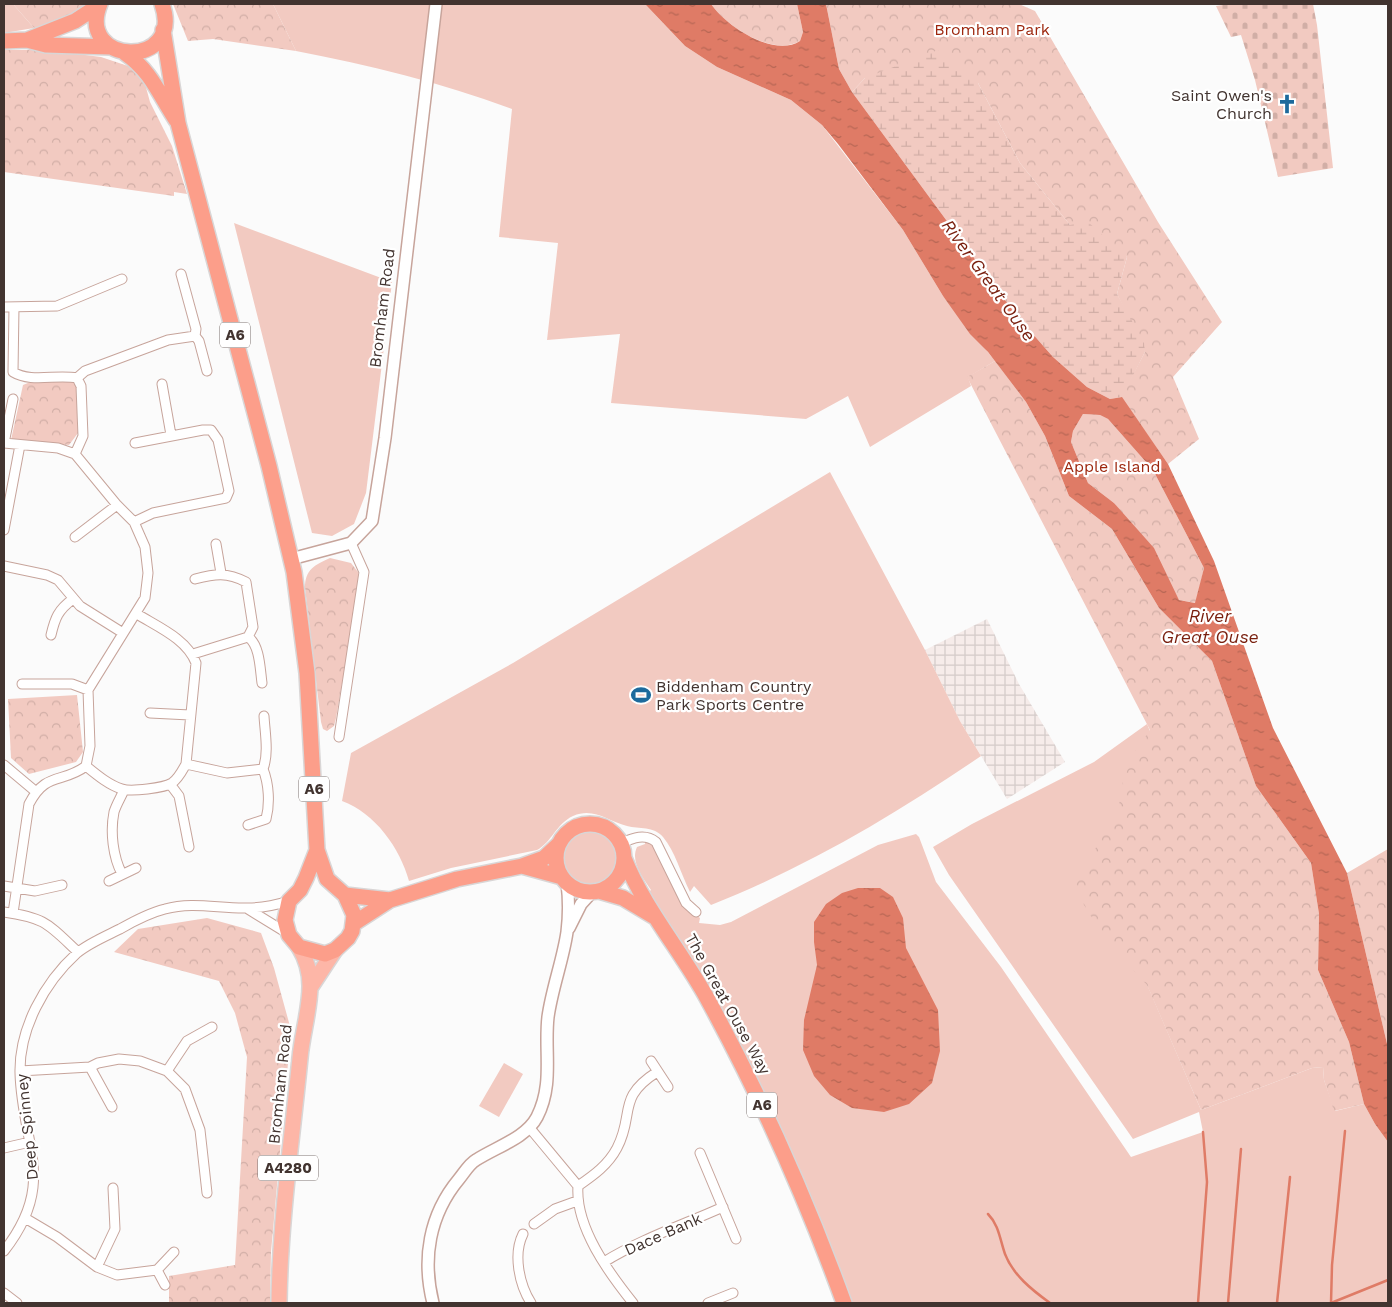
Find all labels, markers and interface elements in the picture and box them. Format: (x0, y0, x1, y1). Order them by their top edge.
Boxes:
park label: Bromham Park (934, 20, 1050, 39)
place label: Saint Owen's Church (1171, 86, 1272, 123)
church icon: Saint Owen's Church (1276, 93, 1298, 115)
water label: River Great Ouse (938, 215, 1040, 345)
street label: Bromham Road (365, 247, 399, 369)
road number: A6 (220, 322, 250, 348)
park label: Apple Island (1063, 457, 1161, 476)
water label: River Great Ouse (1161, 605, 1259, 647)
place label: Biddenham Country Park Sports Centre (656, 677, 812, 714)
sports icon: Biddenham Country Park Sports Centre (630, 684, 652, 706)
road number: A6 (299, 776, 329, 802)
street label: The Great Ouse Way (681, 930, 775, 1078)
street label: Bromham Road (264, 1023, 296, 1145)
street label: Deep Spinney (12, 1072, 42, 1181)
road number: A6 (747, 1092, 777, 1118)
road number: A4280 (258, 1156, 318, 1180)
street label: Dace Bank (621, 1208, 705, 1260)

